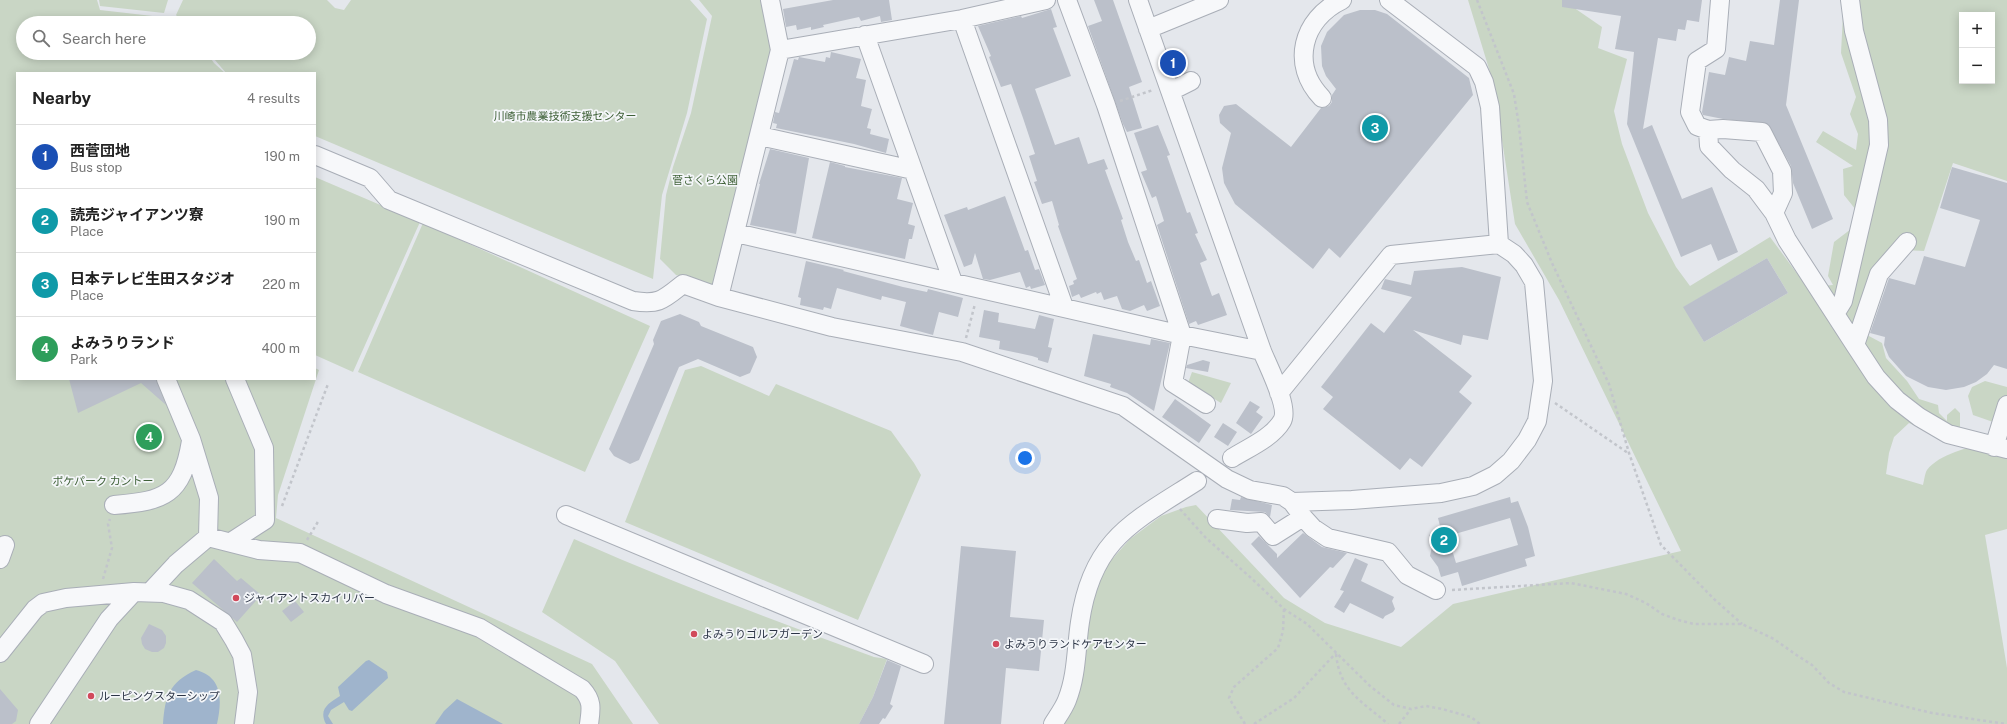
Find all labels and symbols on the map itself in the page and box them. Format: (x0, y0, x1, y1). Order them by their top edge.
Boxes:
pin: 1 (1160, 48, 1186, 78)
park label: 川崎市農業技術支援センター (494, 110, 637, 122)
pin: 3 (1362, 113, 1388, 143)
park label: 菅さくら公園 (672, 174, 738, 186)
pin: 4 (136, 422, 162, 452)
your location (1015, 448, 1035, 468)
park label: ポケパーク カントー (52, 475, 154, 487)
pin: 2 (1431, 525, 1457, 555)
place label: ジャイアントスカイリバー (244, 592, 375, 604)
marker: ジャイアントスカイリバー (231, 593, 241, 603)
place label: よみうりゴルフガーデン (702, 628, 823, 640)
marker: よみうりゴルフガーデン (689, 629, 699, 639)
place label: よみうりランドケアセンター (1004, 638, 1147, 650)
marker: よみうりランドケアセンター (991, 639, 1001, 649)
place label: ルーピングスターシップ (99, 690, 220, 702)
marker: ルーピングスターシップ (86, 691, 96, 701)

